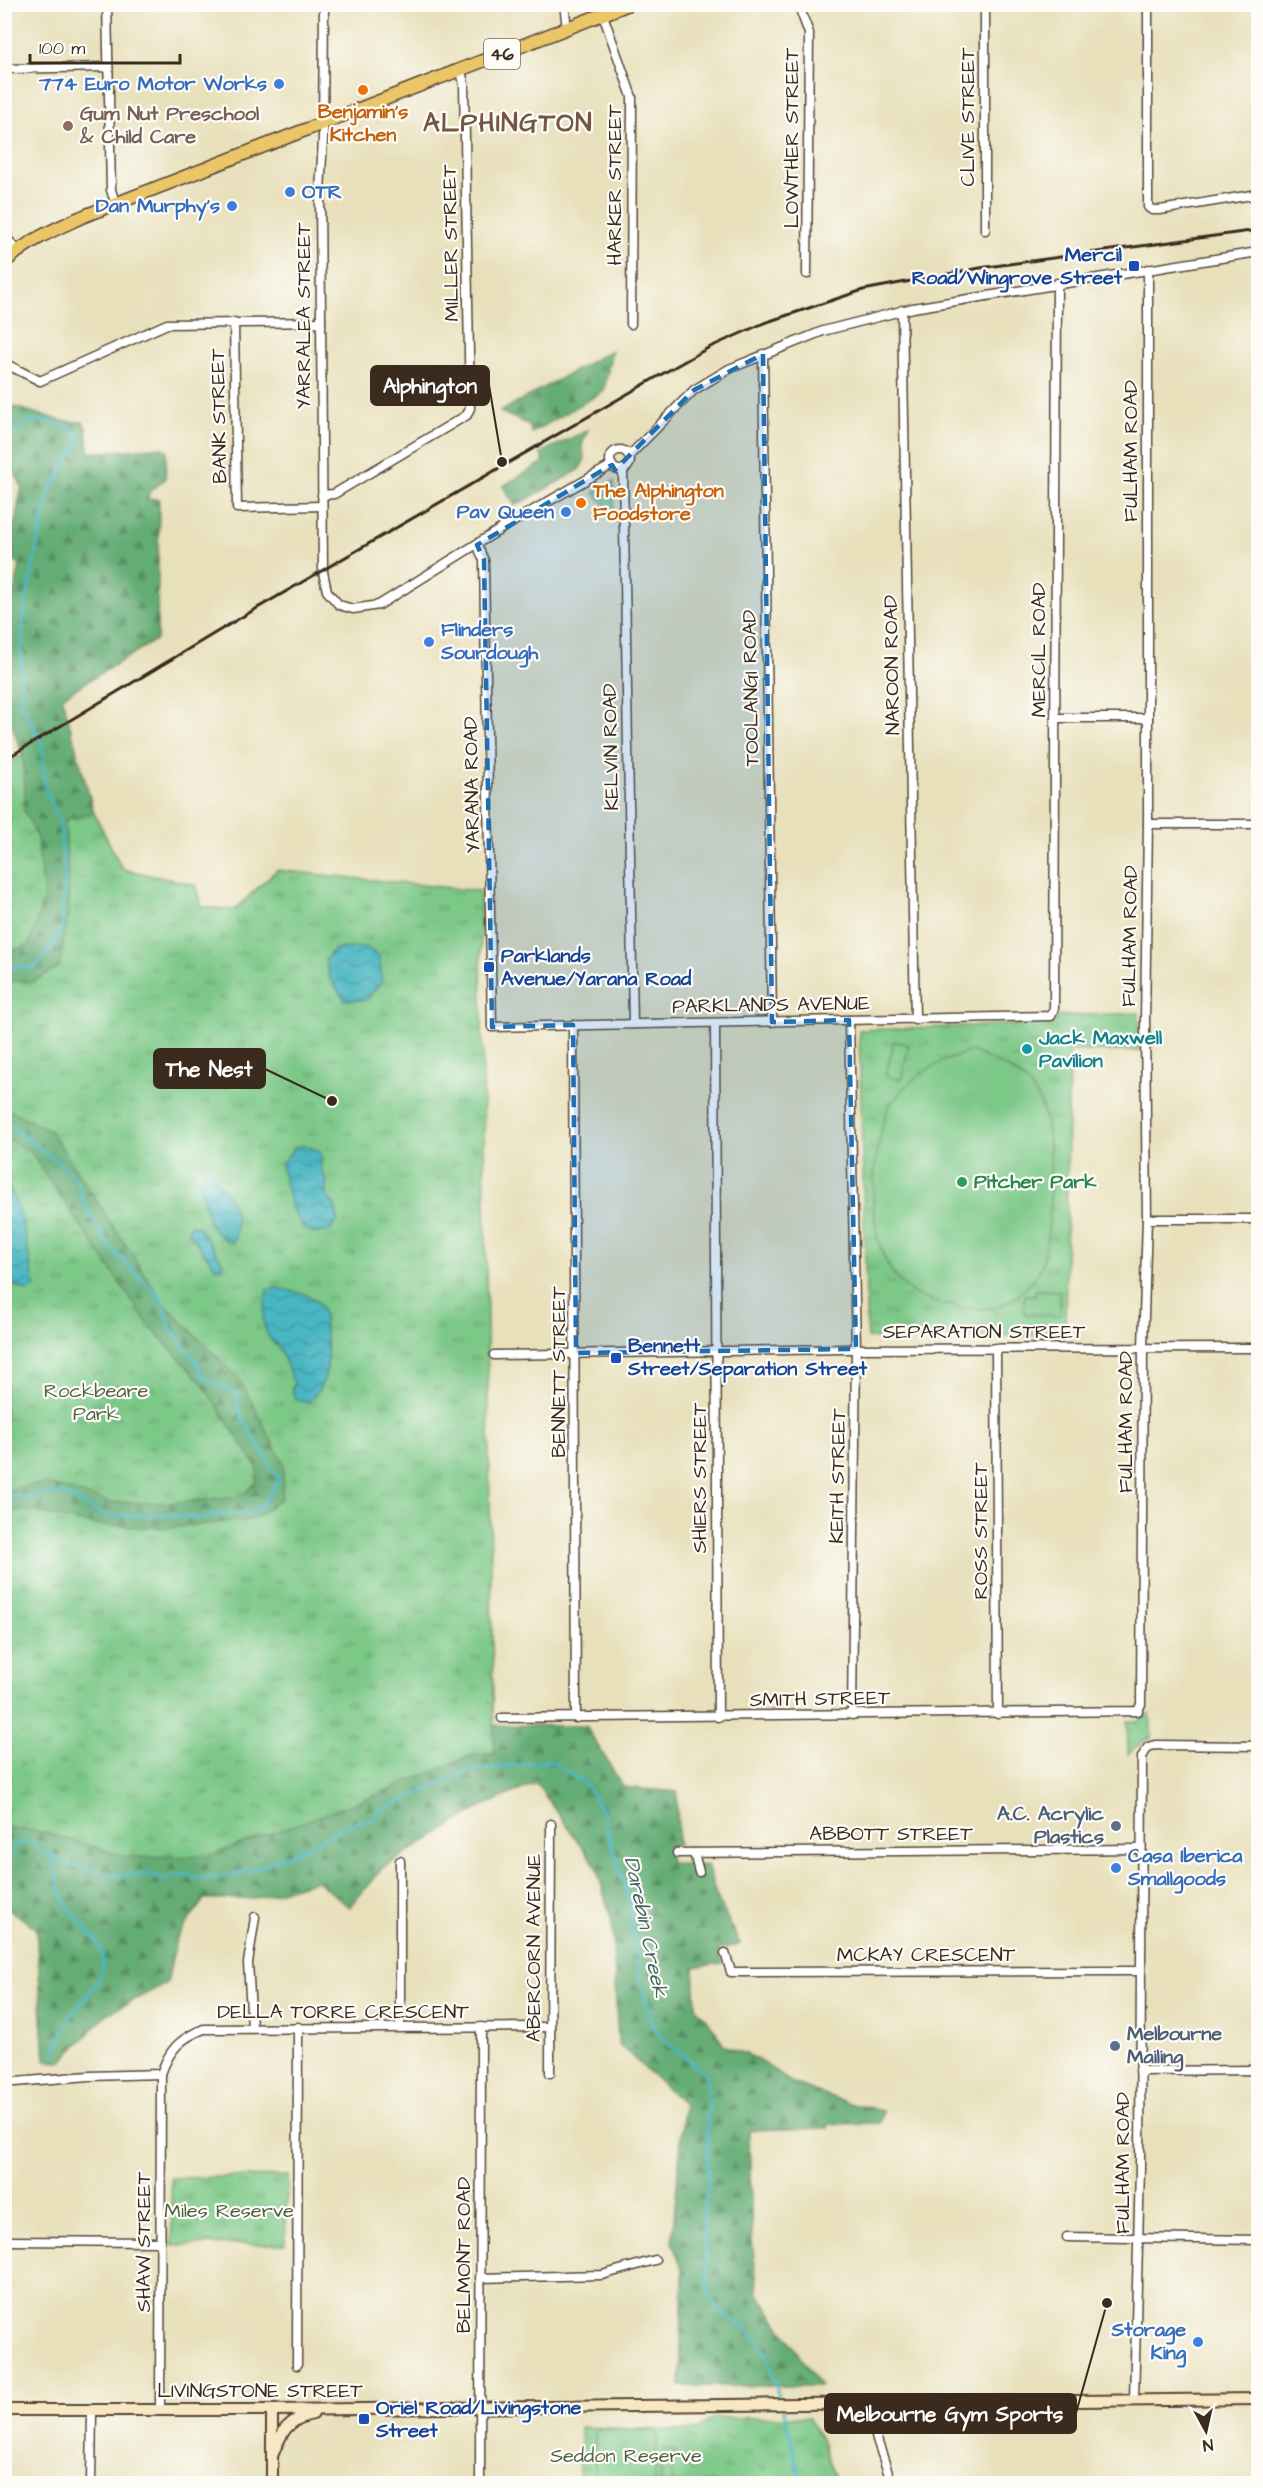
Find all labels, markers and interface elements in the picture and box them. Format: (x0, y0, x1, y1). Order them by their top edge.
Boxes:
scale bar (30, 27, 180, 65)
text: 100 m (39, 36, 85, 61)
road number: 46 (484, 39, 520, 69)
street label: LOWTHER STREET (778, 47, 806, 228)
street label: CLIVE STREET (954, 47, 982, 187)
place label: 774 Euro Motor Works (38, 70, 267, 98)
marker: 774 Euro Motor Works (272, 77, 286, 91)
marker: Benjamin's Kitchen (356, 83, 370, 97)
place label: Benjamin's Kitchen (318, 98, 408, 149)
place label: Gum Nut Preschool & Child Care (79, 100, 259, 151)
street label: HARKER STREET (601, 104, 629, 266)
district label: ALPHINGTON (423, 105, 593, 141)
marker: Gum Nut Preschool & Child Care (61, 119, 75, 133)
street label: MILLER STREET (436, 164, 466, 322)
place label: OTR (302, 178, 342, 206)
marker: OTR (283, 185, 297, 199)
place label: Dan Murphy's (96, 192, 220, 221)
marker: Dan Murphy's (225, 199, 239, 213)
street label: YARRALEA STREET (290, 222, 318, 410)
place label: Mercil Road/Wingrove Street (912, 241, 1123, 293)
marker: Mercil Road/Wingrove Street (1127, 259, 1141, 273)
street label: BANK STREET (204, 348, 234, 484)
callout: Alphington (371, 366, 489, 405)
text: Alphington (383, 372, 478, 403)
street label: FULHAM ROAD (1117, 380, 1145, 522)
place label: The Alphington Foodstore (592, 477, 724, 528)
marker: The Alphington Foodstore (574, 496, 588, 510)
place label: Pav Queen (457, 498, 554, 526)
marker: Pav Queen (559, 505, 573, 519)
street label: MERCIL ROAD (1025, 582, 1053, 718)
street label: NAROON ROAD (877, 595, 907, 735)
street label: TOOLANGI ROAD (736, 609, 766, 767)
place label: Flinders Sourdough (440, 616, 539, 668)
marker: Flinders Sourdough (422, 635, 436, 649)
street label: KELVIN ROAD (596, 683, 626, 811)
street label: YARANA ROAD (457, 716, 487, 854)
street label: FULHAM ROAD (1115, 865, 1145, 1007)
place label: Parklands Avenue/Yarana Road (501, 942, 692, 993)
marker: Parklands Avenue/Yarana Road (482, 960, 496, 974)
street label: PARKLANDS AVENUE (672, 989, 870, 1021)
place label: Jack Maxwell Pavilion (1038, 1024, 1162, 1075)
marker: Jack Maxwell Pavilion (1020, 1042, 1034, 1056)
callout: The Nest (154, 1049, 265, 1088)
text: The Nest (165, 1055, 253, 1084)
place label: Pitcher Park (974, 1168, 1097, 1196)
marker: Pitcher Park (955, 1175, 969, 1189)
street label: BENNETT STREET (545, 1286, 573, 1458)
street label: SEPARATION STREET (883, 1318, 1086, 1346)
place label: Bennett Street/Separation Street (627, 1332, 868, 1383)
marker: Bennett Street/Separation Street (609, 1351, 623, 1365)
street label: FULHAM ROAD (1112, 1351, 1140, 1493)
park label: Rockbeare Park (44, 1377, 148, 1428)
street label: SHIERS STREET (686, 1402, 714, 1553)
street label: KEITH STREET (823, 1408, 853, 1544)
street label: ROSS STREET (967, 1462, 995, 1600)
street label: SMITH STREET (749, 1684, 891, 1714)
place label: A.C. Acrylic Plastics (997, 1800, 1104, 1851)
marker: A.C. Acrylic Plastics (1109, 1819, 1123, 1833)
street label: ABBOTT STREET (809, 1820, 973, 1848)
place label: Casa Iberica Smallgoods (1127, 1842, 1243, 1894)
street label: ABERCORN AVENUE (520, 1854, 548, 2042)
water label: Darebin Creek (617, 1854, 675, 2001)
marker: Casa Iberica Smallgoods (1109, 1861, 1123, 1875)
street label: MCKAY CRESCENT (837, 1941, 1016, 1969)
street label: DELLA TORRE CRESCENT (217, 1998, 469, 2026)
place label: Melbourne Mailing (1127, 2020, 1222, 2072)
marker: Melbourne Mailing (1108, 2039, 1122, 2053)
street label: FULHAM ROAD (1109, 2092, 1137, 2234)
street label: SHAW STREET (130, 2171, 158, 2312)
street label: BELMONT ROAD (450, 2177, 478, 2333)
park label: Miles Reserve (164, 2197, 294, 2225)
place label: Storage King (1110, 2316, 1187, 2368)
marker: Storage King (1191, 2335, 1205, 2349)
street label: LIVINGSTONE STREET (157, 2377, 363, 2405)
place label: Oriel Road/Livingstone Street (375, 2394, 581, 2445)
callout: Melbourne Gym Sports (825, 2394, 1076, 2433)
text: Melbourne Gym Sports (837, 2400, 1064, 2432)
north arrow (1176, 2401, 1236, 2461)
marker: Oriel Road/Livingstone Street (357, 2412, 371, 2426)
text: N (1201, 2433, 1214, 2456)
park label: Seddon Reserve (550, 2442, 702, 2470)

